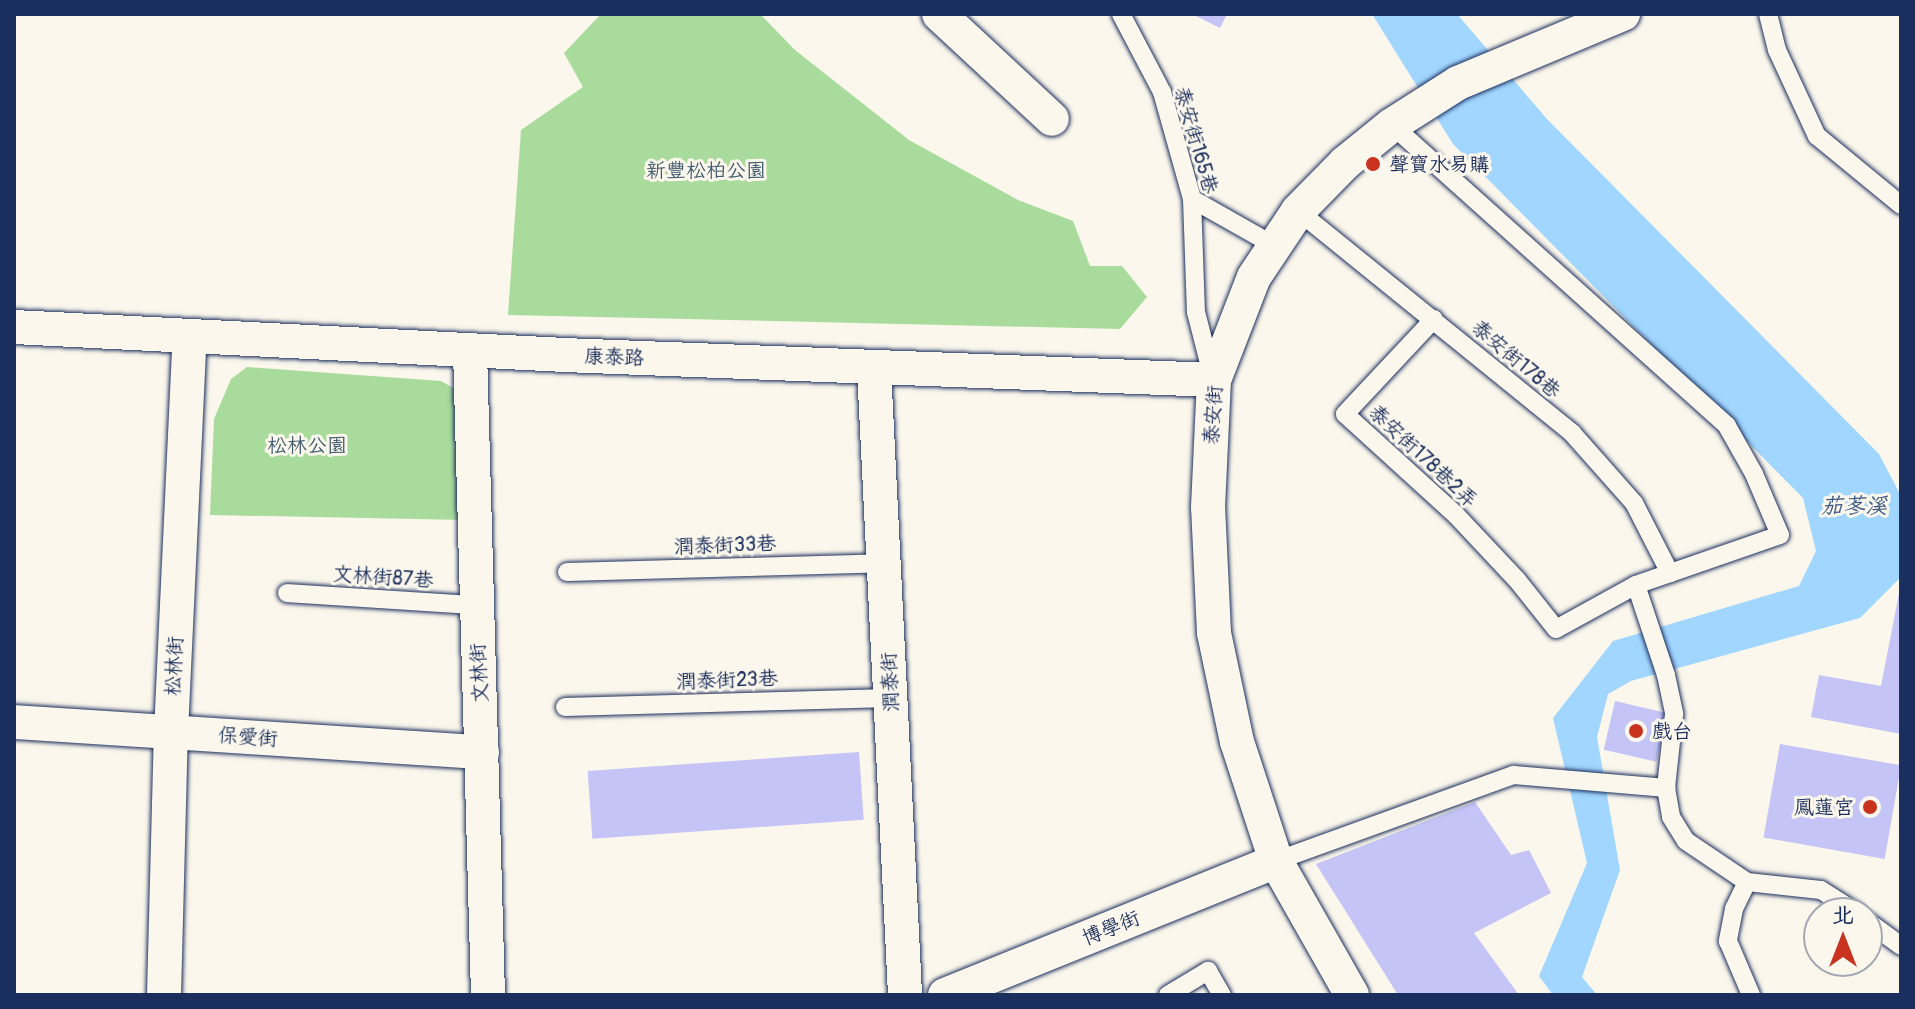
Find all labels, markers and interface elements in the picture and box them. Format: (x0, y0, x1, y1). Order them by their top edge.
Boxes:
street label: 泰安街165巷 (1169, 84, 1223, 196)
place label: 聲寶水易購 (1389, 152, 1489, 176)
marker: 聲寶水易購 (1364, 155, 1382, 173)
park label: 新豐松柏公園 (646, 158, 766, 182)
street label: 泰安街178巷 (1467, 315, 1565, 403)
street label: 康泰路 (584, 344, 644, 370)
street label: 泰安街 (1199, 384, 1227, 446)
street label: 泰安街178巷2弄 (1364, 400, 1482, 512)
park label: 松林公園 (267, 433, 347, 457)
water label: 茄苳溪 (1821, 494, 1887, 520)
street label: 潤泰街33巷 (673, 531, 777, 559)
street label: 文林街87巷 (332, 562, 434, 592)
street label: 松林街 (160, 635, 188, 697)
street label: 文林街 (465, 642, 493, 704)
street label: 潤泰街 (876, 651, 904, 713)
street label: 潤泰街23巷 (676, 666, 778, 694)
place label: 戲台 (1652, 719, 1692, 743)
marker: 戲台 (1627, 722, 1645, 740)
street label: 保愛街 (217, 723, 279, 751)
place label: 鳳蓮宮 (1794, 795, 1854, 819)
marker: 鳳蓮宮 (1861, 798, 1879, 816)
north arrow (1803, 897, 1883, 977)
text: 北 (1832, 901, 1854, 929)
street label: 博學街 (1079, 906, 1143, 950)

